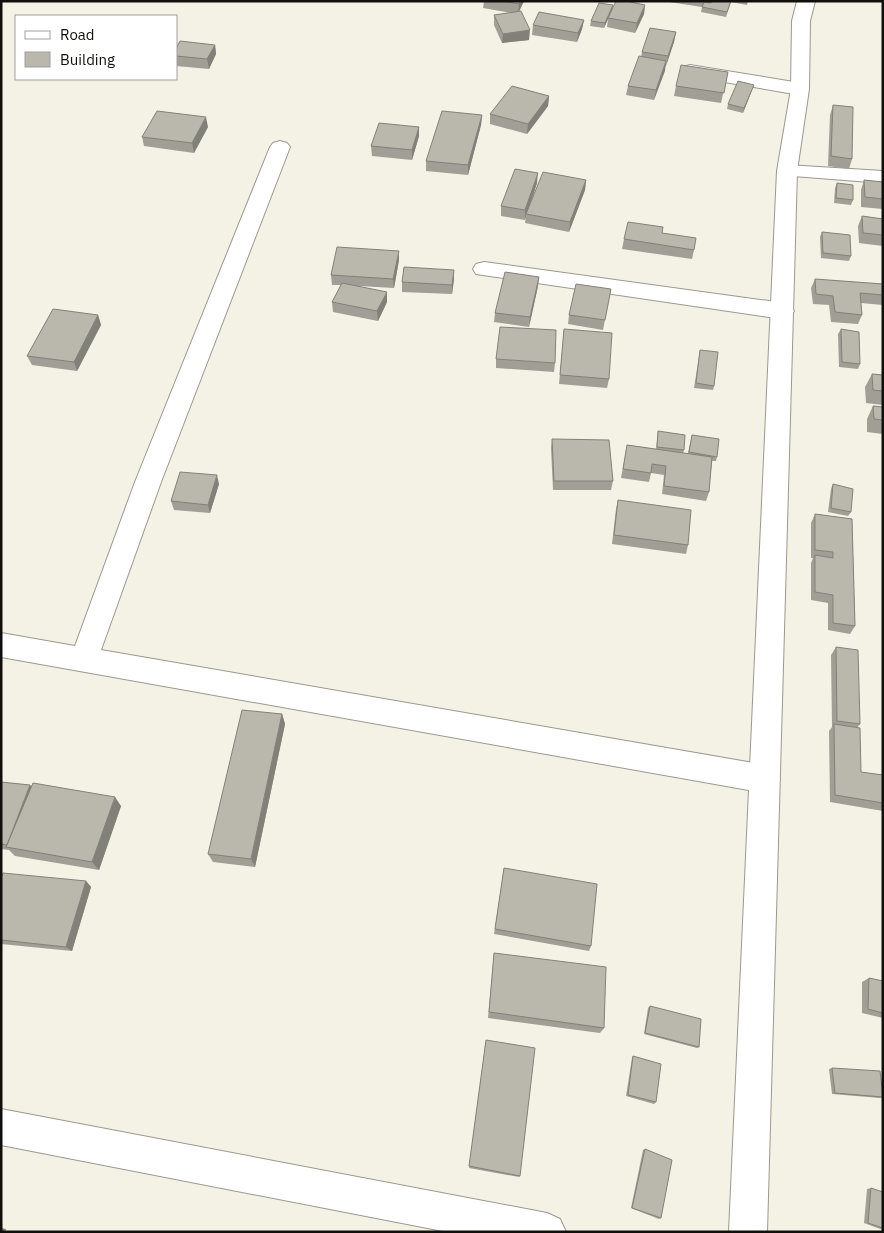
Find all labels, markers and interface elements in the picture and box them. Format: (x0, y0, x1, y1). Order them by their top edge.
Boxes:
legend (15, 15, 178, 80)
text: Road (60, 25, 95, 44)
text: Building (60, 50, 115, 69)

